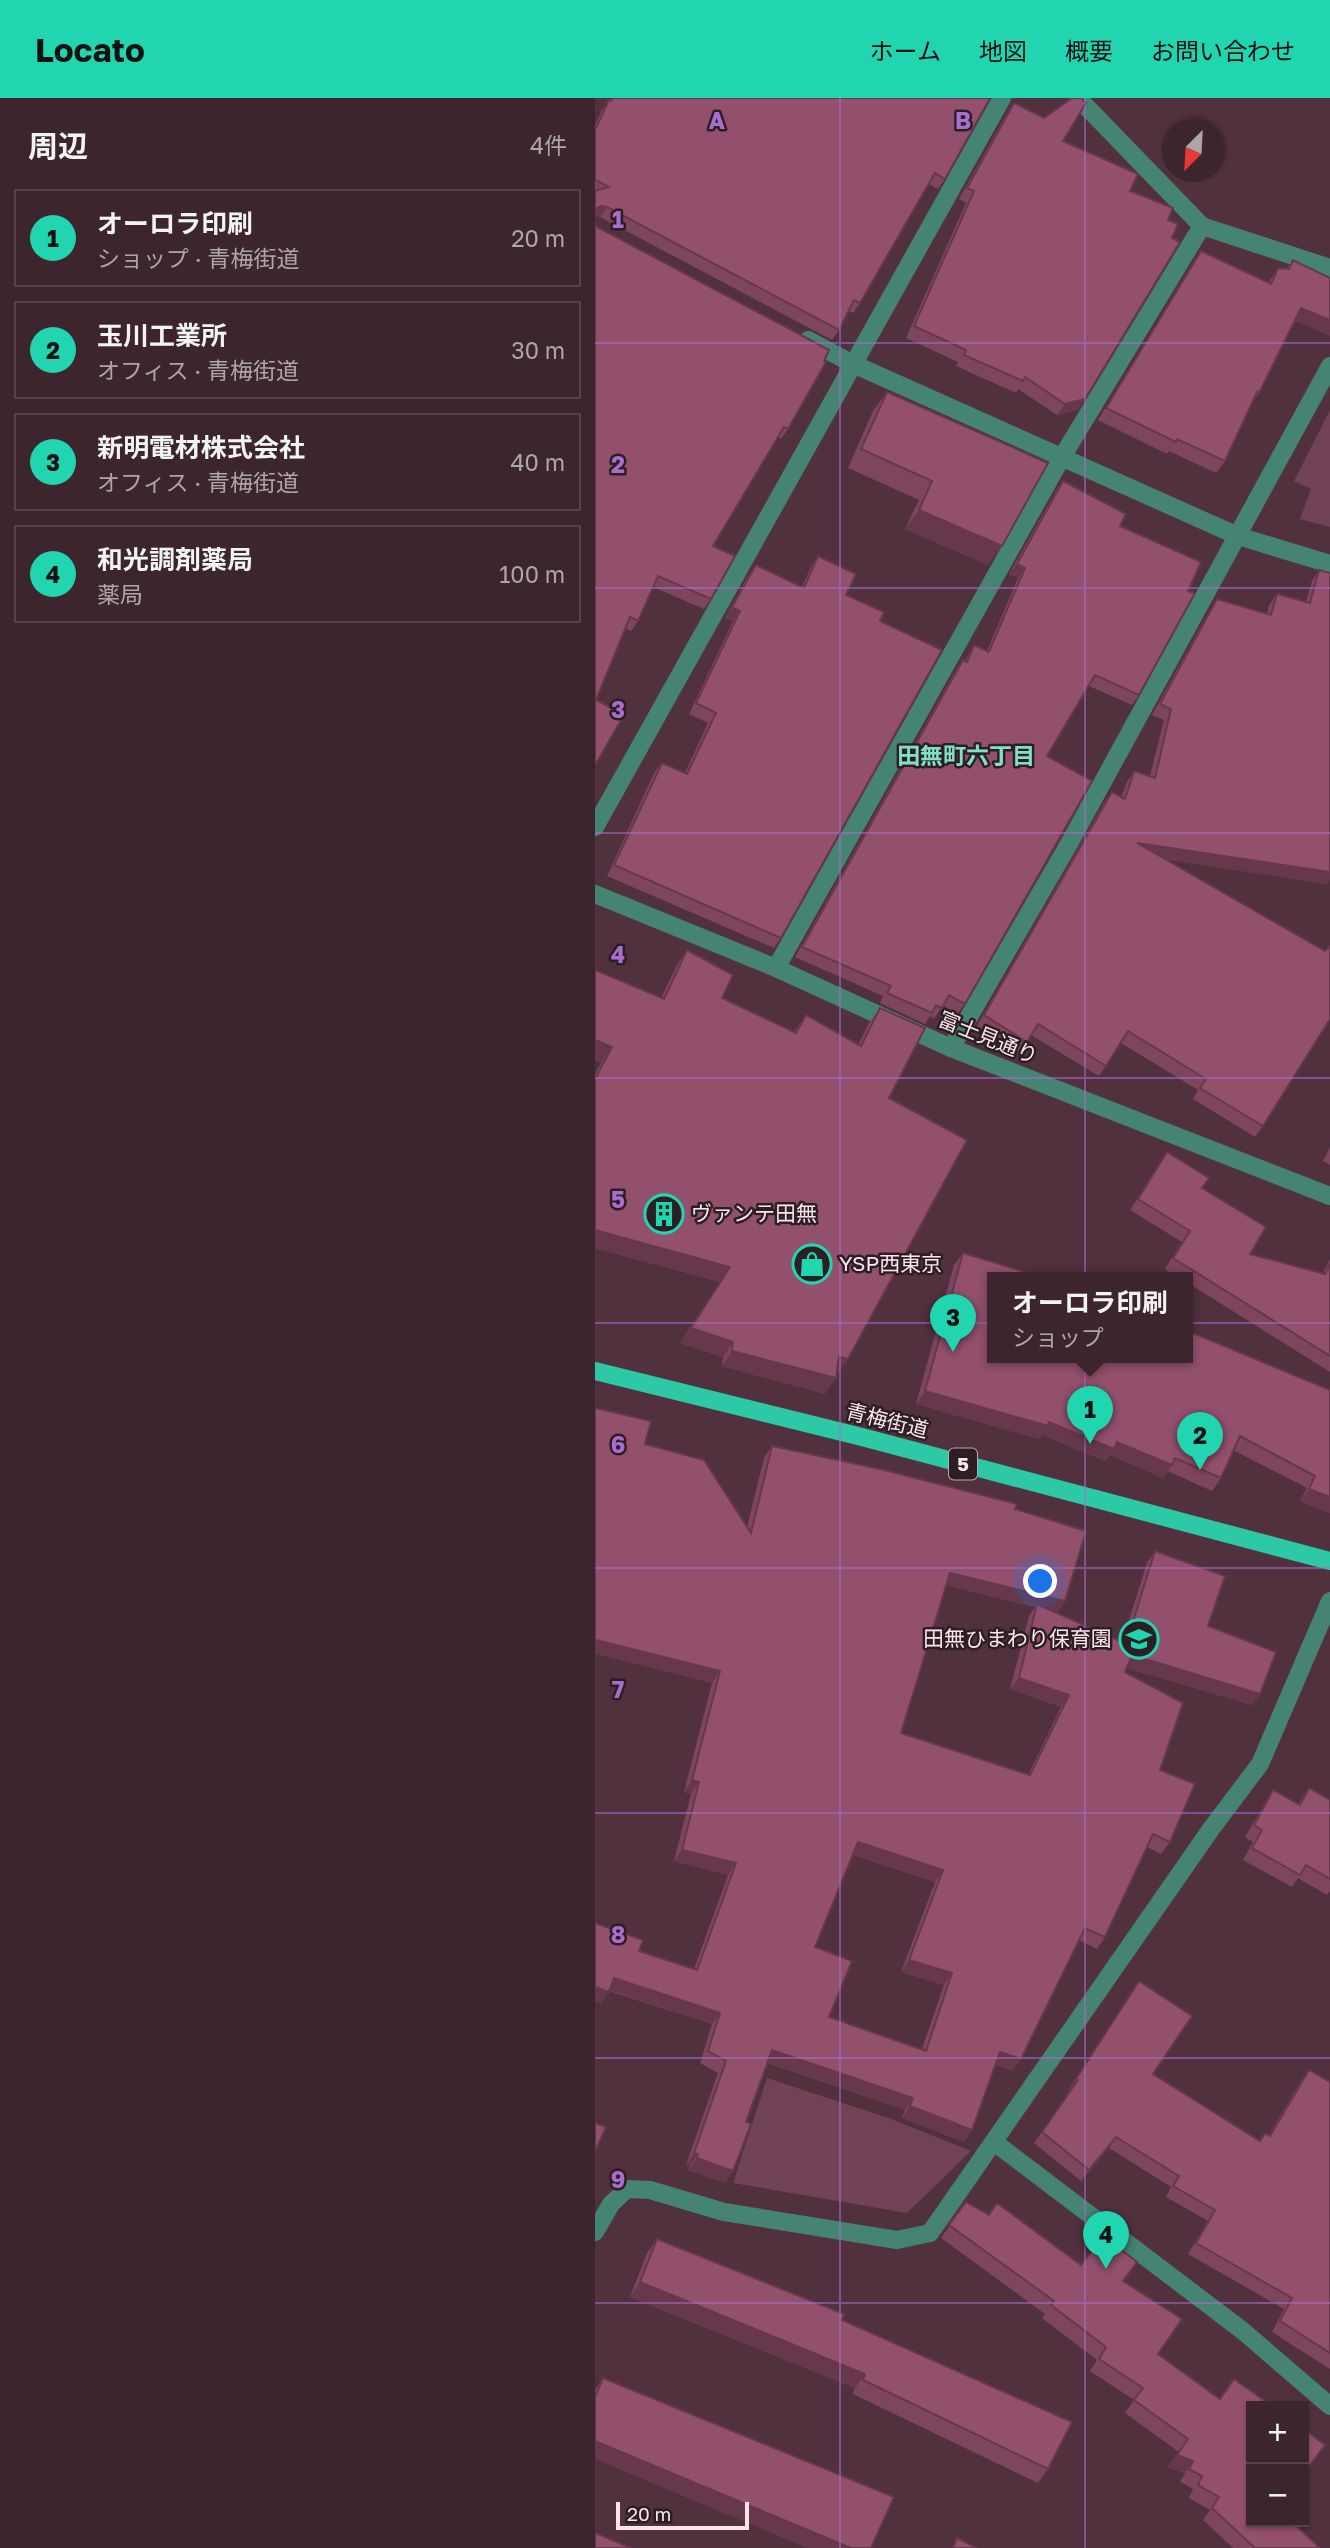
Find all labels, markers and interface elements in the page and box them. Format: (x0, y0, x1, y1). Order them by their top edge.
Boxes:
text: Locato (35, 30, 145, 69)
text: ホーム (870, 36, 941, 65)
text: 地図 (979, 36, 1027, 65)
text: 概要 (1065, 36, 1113, 65)
text: お問い合わせ (1151, 36, 1295, 65)
text: A (709, 106, 726, 134)
text: B (955, 106, 971, 134)
north arrow (1162, 119, 1225, 182)
text: 周辺 (28, 128, 88, 164)
text: 4件 (530, 131, 567, 159)
text: 1 (612, 205, 624, 233)
text: オーロラ印刷 (97, 208, 253, 239)
text: 1 (47, 224, 59, 252)
text: 20 m (511, 224, 565, 252)
text: ショップ · 青梅街道 (97, 244, 299, 272)
text: 玉川工業所 (97, 320, 227, 351)
text: 2 (46, 336, 60, 364)
text: 30 m (511, 336, 565, 364)
text: オフィス · 青梅街道 (97, 356, 299, 384)
text: 新明電材株式会社 (97, 432, 305, 463)
text: 3 (46, 448, 60, 476)
text: 40 m (511, 448, 565, 476)
text: 2 (611, 450, 625, 478)
text: オフィス · 青梅街道 (97, 468, 299, 496)
text: 和光調剤薬局 (97, 544, 253, 575)
text: 4 (46, 560, 60, 588)
text: 100 m (499, 560, 565, 588)
text: 薬局 (97, 580, 143, 608)
text: 3 (611, 695, 625, 723)
district label: 田無町六丁目 (897, 741, 1035, 769)
text: 4 (611, 940, 625, 968)
street label: 富士見通り (935, 1005, 1042, 1069)
text: 5 (611, 1185, 625, 1213)
building icon: ヴァンテ田無 (643, 1193, 685, 1235)
place label: ヴァンテ田無 (691, 1200, 817, 1226)
shop icon: YSP西東京 (791, 1243, 833, 1285)
place label: YSP西東京 (839, 1250, 942, 1276)
popup (987, 1272, 1193, 1363)
text: オーロラ印刷 (1012, 1287, 1168, 1318)
pin: 3 (930, 1294, 976, 1352)
text: ショップ (1012, 1323, 1104, 1351)
pin: 1 (1067, 1386, 1113, 1444)
street label: 青梅街道 (843, 1397, 931, 1443)
pin: 2 (1177, 1412, 1223, 1470)
text: 6 (611, 1430, 625, 1458)
road number: 5 (949, 1448, 977, 1480)
your location (1023, 1564, 1057, 1598)
school or university icon: 田無ひまわり保育園 (1118, 1618, 1160, 1660)
place label: 田無ひまわり保育園 (923, 1625, 1112, 1651)
text: 7 (612, 1675, 624, 1703)
text: 8 (611, 1920, 625, 1948)
text: 9 (611, 2165, 625, 2193)
pin: 4 (1083, 2211, 1129, 2269)
map controls (1246, 2401, 1309, 2527)
button: + (1246, 2401, 1309, 2464)
button: − (1246, 2464, 1309, 2527)
scale bar (616, 2499, 749, 2531)
text: 20 m (627, 2502, 671, 2525)

